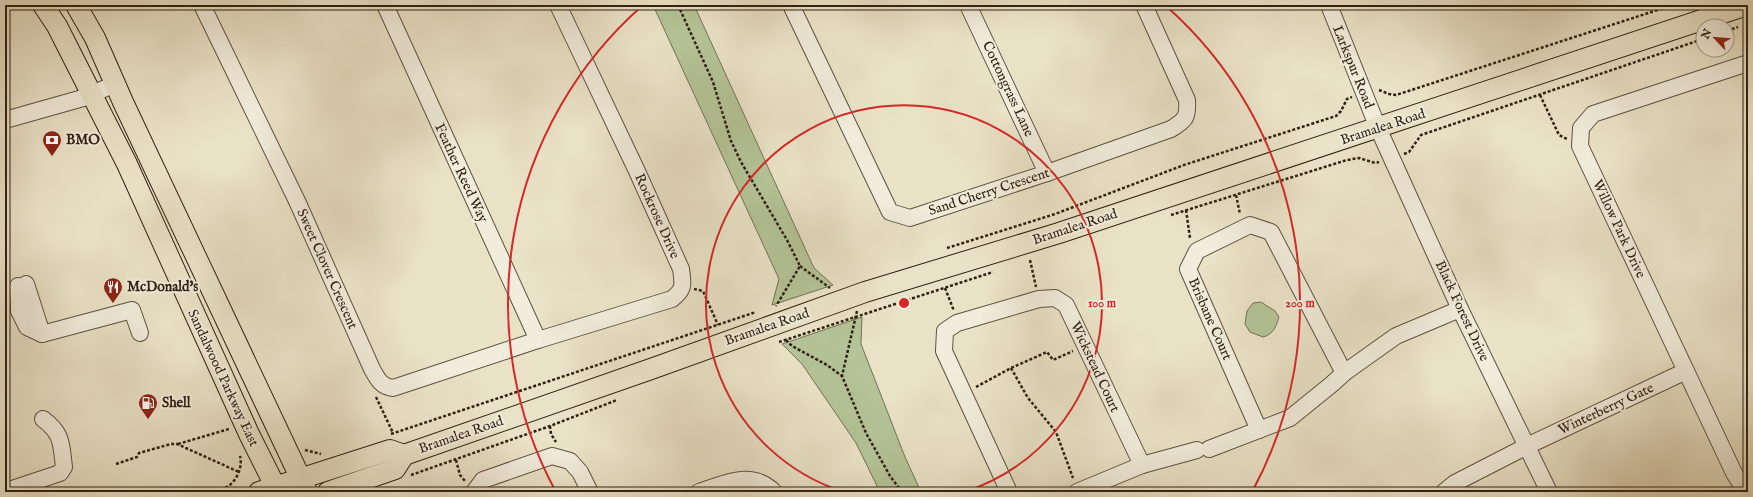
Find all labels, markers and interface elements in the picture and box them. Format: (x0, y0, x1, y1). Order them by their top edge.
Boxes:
north arrow (1695, 18, 1735, 58)
street label: Larkspur Road (1328, 23, 1378, 112)
text: N (1698, 26, 1715, 42)
street label: Cottongrass Lane (978, 38, 1038, 140)
street label: Bramalea Road (1338, 105, 1428, 149)
street label: Feather Reed Way (430, 121, 492, 226)
bank icon: BMO (41, 129, 63, 157)
place label: BMO (66, 131, 100, 149)
street label: Sand Cherry Crescent (926, 164, 1052, 220)
street label: Rockrose Drive (630, 171, 684, 262)
street label: Willow Park Drive (1588, 177, 1650, 282)
street label: Bramalea Road (1030, 205, 1120, 249)
street label: Sweet Clover Crescent (292, 206, 362, 332)
street label: Black Forest Drive (1431, 258, 1493, 365)
street label: Brisbane Court (1184, 275, 1236, 363)
restaurant icon: McDonald's (102, 276, 124, 304)
place label: McDonald's (127, 278, 198, 296)
centre of rings (897, 296, 911, 310)
text: 100 m (1088, 296, 1117, 311)
text: 200 m (1285, 296, 1315, 311)
street label: Bramalea Road (722, 304, 812, 350)
street label: Sandalwood Parkway East (183, 306, 263, 450)
street label: Wickstead Court (1066, 319, 1124, 415)
street label: Winterberry Gate (1555, 379, 1657, 439)
fuel station icon: Shell (137, 392, 159, 420)
place label: Shell (162, 394, 192, 412)
street label: Bramalea Road (416, 412, 506, 458)

